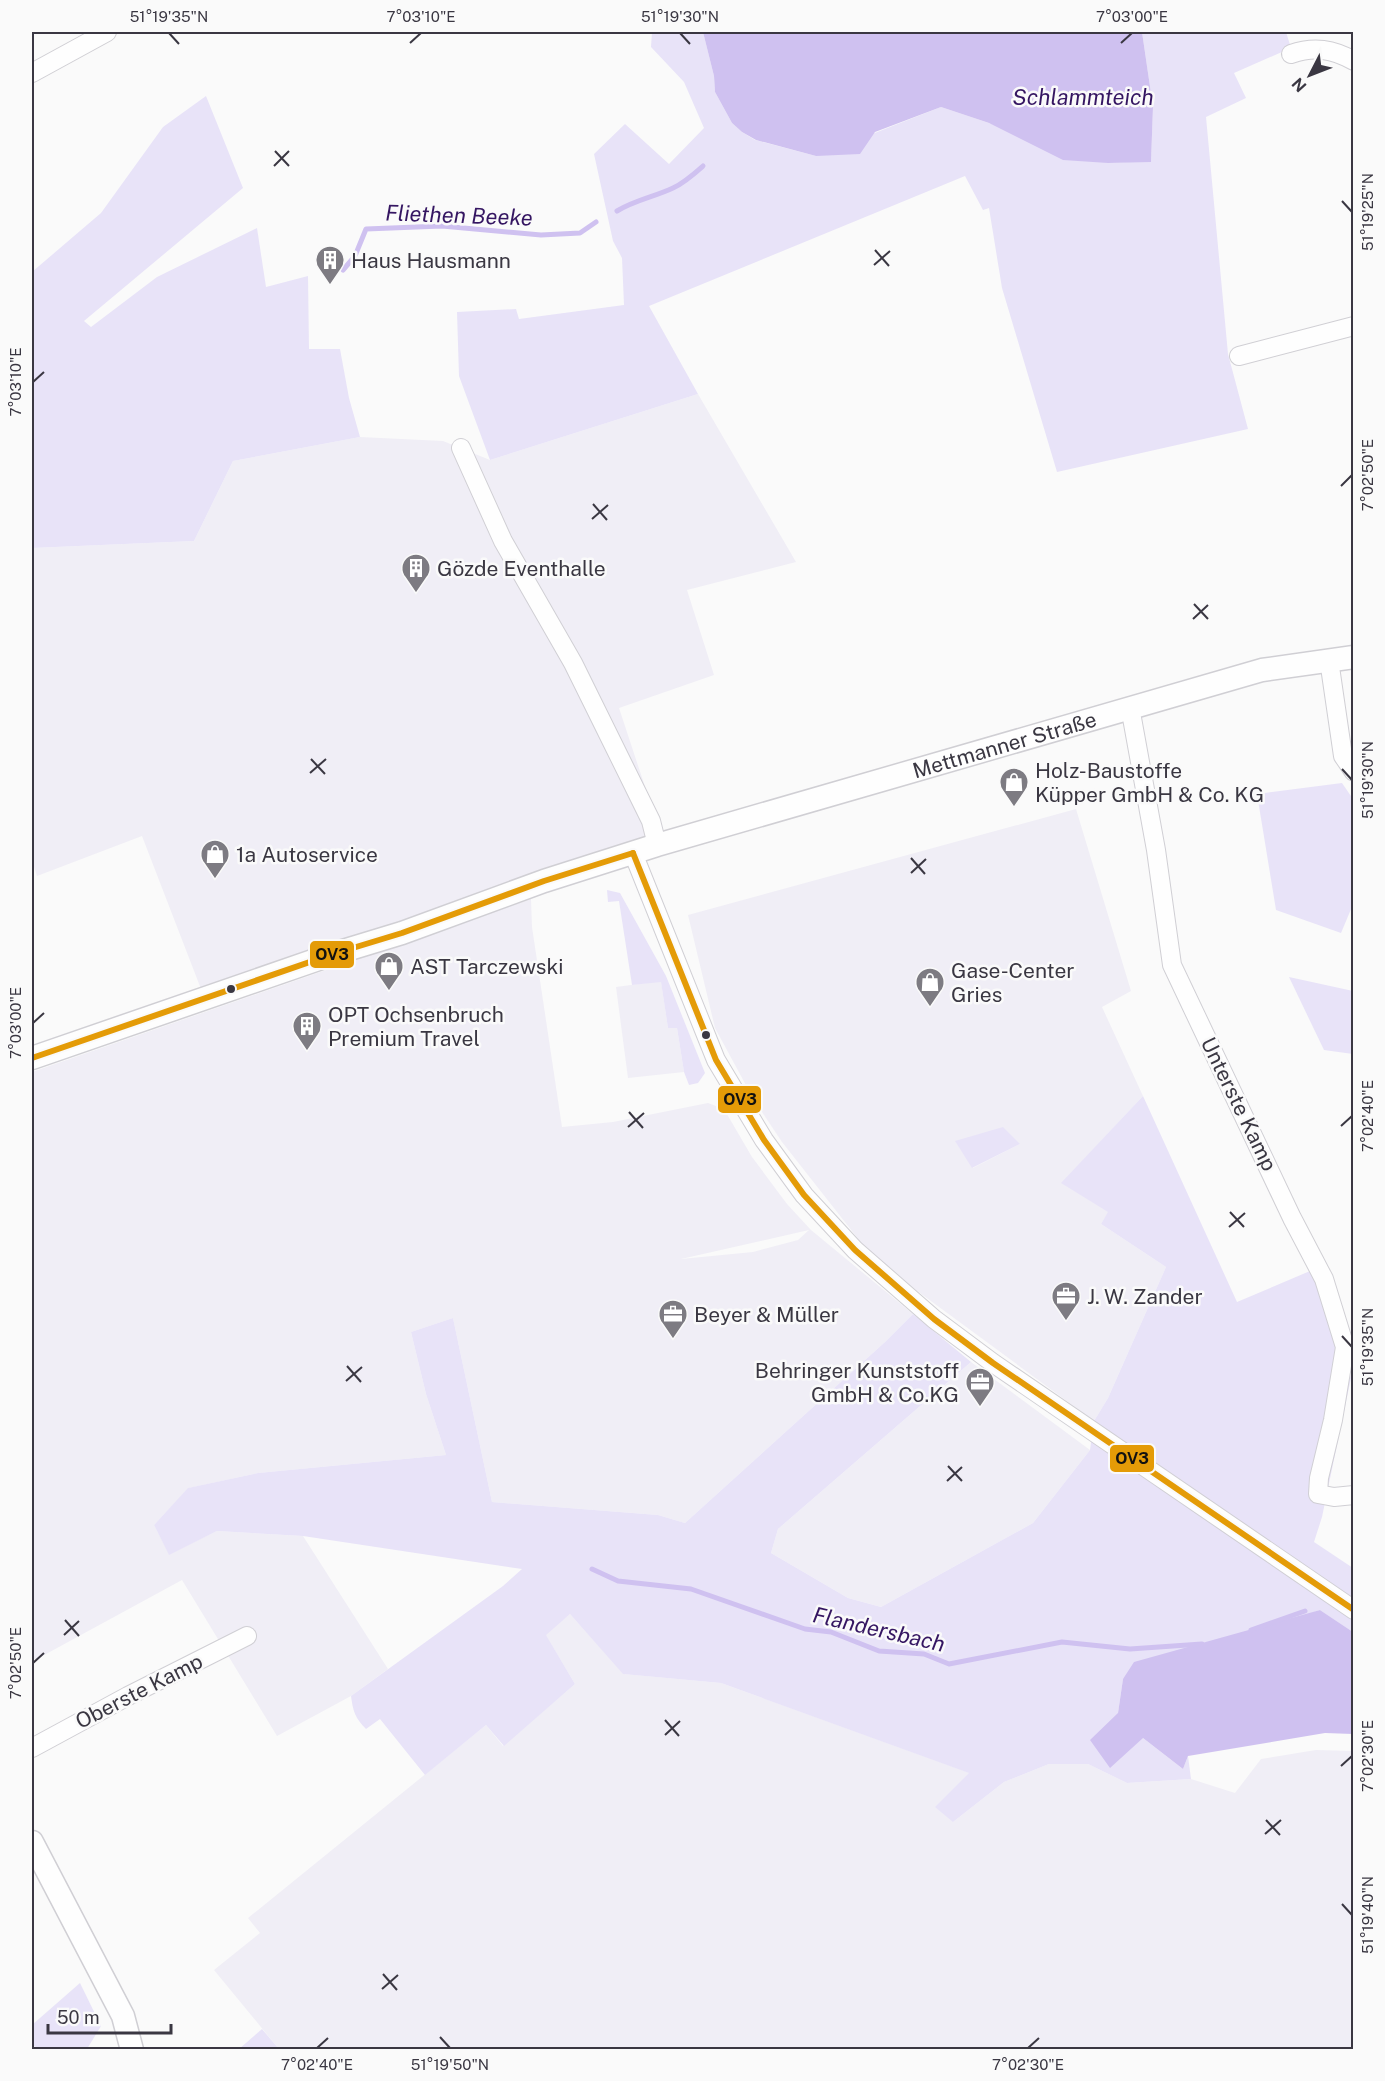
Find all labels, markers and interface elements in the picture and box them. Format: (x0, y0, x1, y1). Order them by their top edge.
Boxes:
text: 51°19'35"N (130, 8, 208, 25)
text: 7°03'10"E (386, 8, 456, 25)
text: 51°19'30"N (641, 8, 719, 25)
text: 7°03'00"E (1096, 8, 1168, 25)
north arrow (1280, 45, 1340, 105)
text: N (1288, 74, 1310, 96)
water label: Schlammteich (1012, 84, 1154, 110)
text: 51°19'25"N (1359, 173, 1376, 251)
water label: Fliethen Beeke (385, 199, 533, 231)
building icon: Haus Hausmann (314, 244, 346, 286)
place label: Haus Hausmann (351, 248, 511, 273)
text: 7°03'10"E (7, 347, 24, 417)
text: 7°02'50"E (1359, 439, 1376, 511)
building icon: Gözde Eventhalle (400, 552, 432, 594)
place label: Gözde Eventhalle (437, 556, 606, 581)
street label: Mettmanner Straße (910, 706, 1099, 783)
text: 51°19'30"N (1359, 741, 1376, 819)
place label: Holz-Baustoffe Küpper GmbH & Co. KG (1035, 758, 1264, 807)
shop icon: Holz-Baustoffe Küpper GmbH & Co. KG (998, 766, 1030, 808)
shop icon: 1a Autoservice (199, 838, 231, 880)
place label: 1a Autoservice (236, 842, 378, 867)
line badge: OV3 (309, 940, 355, 969)
text: OV3 (315, 945, 349, 964)
shop icon: AST Tarczewski (373, 950, 405, 992)
place label: AST Tarczewski (410, 954, 563, 979)
place label: Gase-Center Gries (951, 958, 1075, 1007)
shop icon: Gase-Center Gries (914, 966, 946, 1008)
unlabelled marker (225, 983, 237, 995)
text: 7°03'00"E (7, 987, 24, 1059)
place label: OPT Ochsenbruch Premium Travel (328, 1002, 504, 1051)
building icon: OPT Ochsenbruch Premium Travel (291, 1010, 323, 1052)
unlabelled marker (700, 1029, 712, 1041)
street label: Unterste Kamp (1196, 1033, 1282, 1175)
text: 7°02'40"E (1359, 1080, 1376, 1152)
line badge: OV3 (717, 1085, 762, 1114)
text: OV3 (723, 1090, 757, 1109)
office icon: J. W. Zander (1050, 1280, 1082, 1322)
place label: J. W. Zander (1087, 1284, 1203, 1309)
office icon: Beyer & Müller (657, 1298, 689, 1340)
place label: Beyer & Müller (694, 1302, 839, 1327)
text: 51°19'35"N (1359, 1308, 1376, 1386)
place label: Behringer Kunststoff GmbH & Co.KG (755, 1358, 959, 1407)
office icon: Behringer Kunststoff GmbH & Co.KG (964, 1366, 996, 1408)
line badge: OV3 (1109, 1444, 1155, 1473)
text: OV3 (1115, 1449, 1149, 1468)
water label: Flandersbach (810, 1601, 948, 1657)
text: 7°02'50"E (7, 1627, 24, 1699)
street label: Oberste Kamp (71, 1648, 207, 1734)
text: 7°02'30"E (1359, 1720, 1376, 1792)
text: 51°19'40"N (1359, 1876, 1376, 1954)
scale bar (48, 1997, 171, 2035)
text: 50 m (57, 2007, 100, 2028)
text: 7°02'40"E (281, 2056, 353, 2073)
text: 51°19'50"N (411, 2056, 489, 2073)
text: 7°02'30"E (992, 2056, 1064, 2073)

